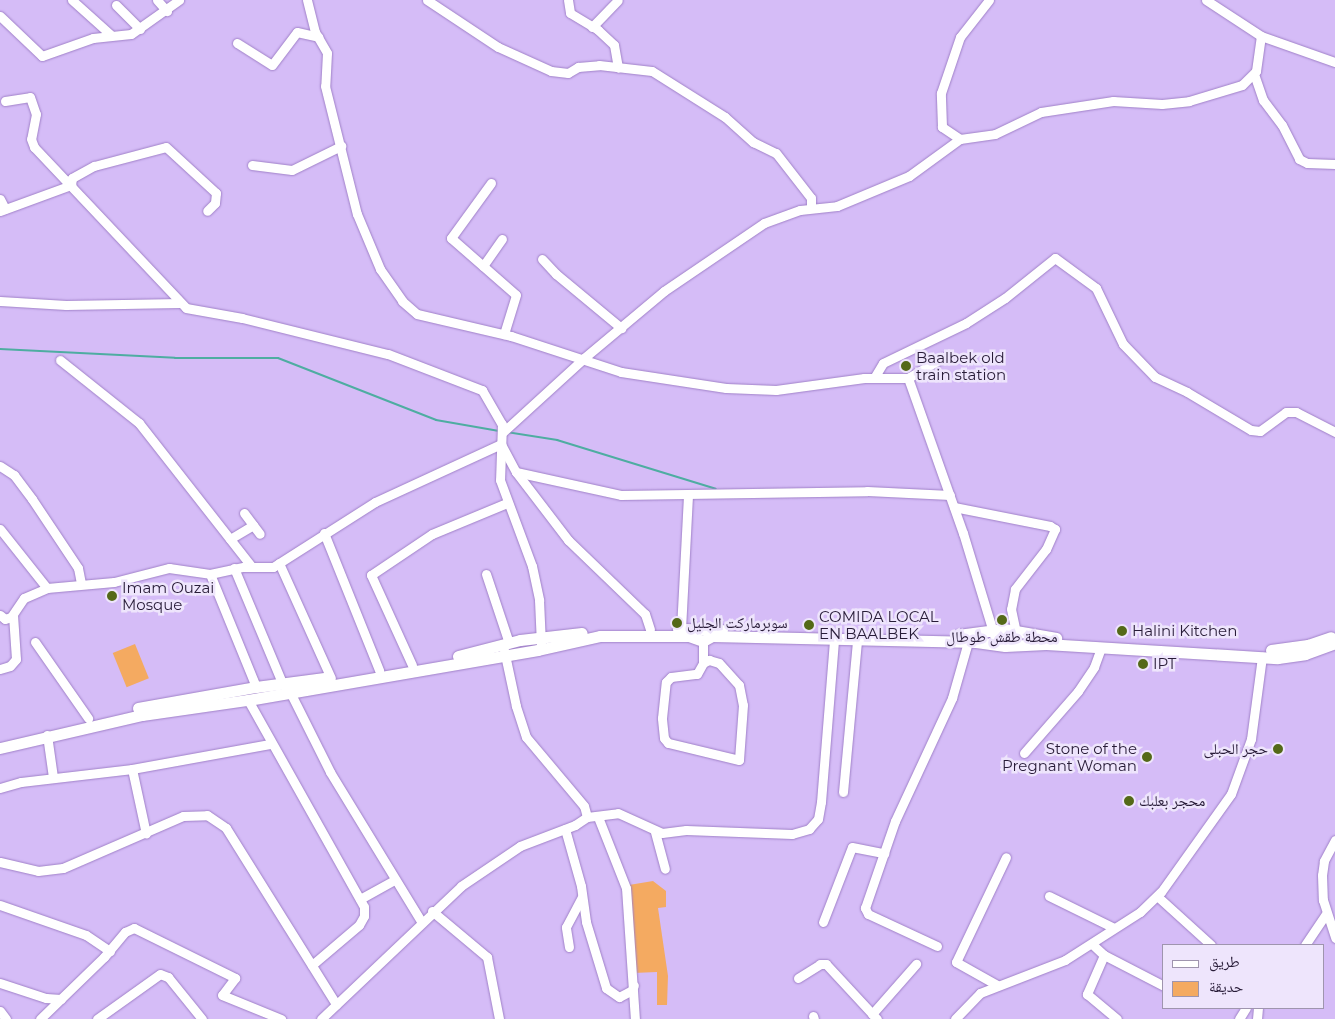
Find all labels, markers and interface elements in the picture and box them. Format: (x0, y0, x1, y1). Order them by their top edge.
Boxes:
place label: Baalbek old train station (916, 348, 1006, 383)
marker: Baalbek old train station (900, 360, 912, 372)
place label: Imam Ouzai Mosque (122, 578, 214, 613)
marker: Imam Ouzai Mosque (106, 590, 118, 602)
place label: COMIDA LOCAL EN BAALBEK (819, 607, 939, 642)
place label: سوبرماركت الجليل (687, 614, 788, 632)
marker: محطة طقش طوطال (996, 614, 1008, 626)
marker: سوبرماركت الجليل (671, 617, 683, 629)
marker: COMIDA LOCAL EN BAALBEK (803, 619, 815, 631)
place label: Halini Kitchen (1132, 622, 1237, 640)
marker: Halini Kitchen (1116, 625, 1128, 637)
place label: محطة طقش طوطال (946, 628, 1058, 646)
place label: IPT (1153, 655, 1176, 673)
marker: IPT (1137, 658, 1149, 670)
place label: Stone of the Pregnant Woman (1002, 739, 1137, 774)
place label: حجر الحبلى (1203, 740, 1268, 758)
marker: حجر الحبلى (1272, 743, 1284, 755)
marker: Stone of the Pregnant Woman (1141, 751, 1153, 763)
place label: محجر بعلبك (1139, 792, 1205, 810)
marker: محجر بعلبك (1123, 795, 1135, 807)
legend (1162, 944, 1325, 1009)
text: طريق (1209, 952, 1240, 971)
text: حديقة (1209, 977, 1243, 996)

